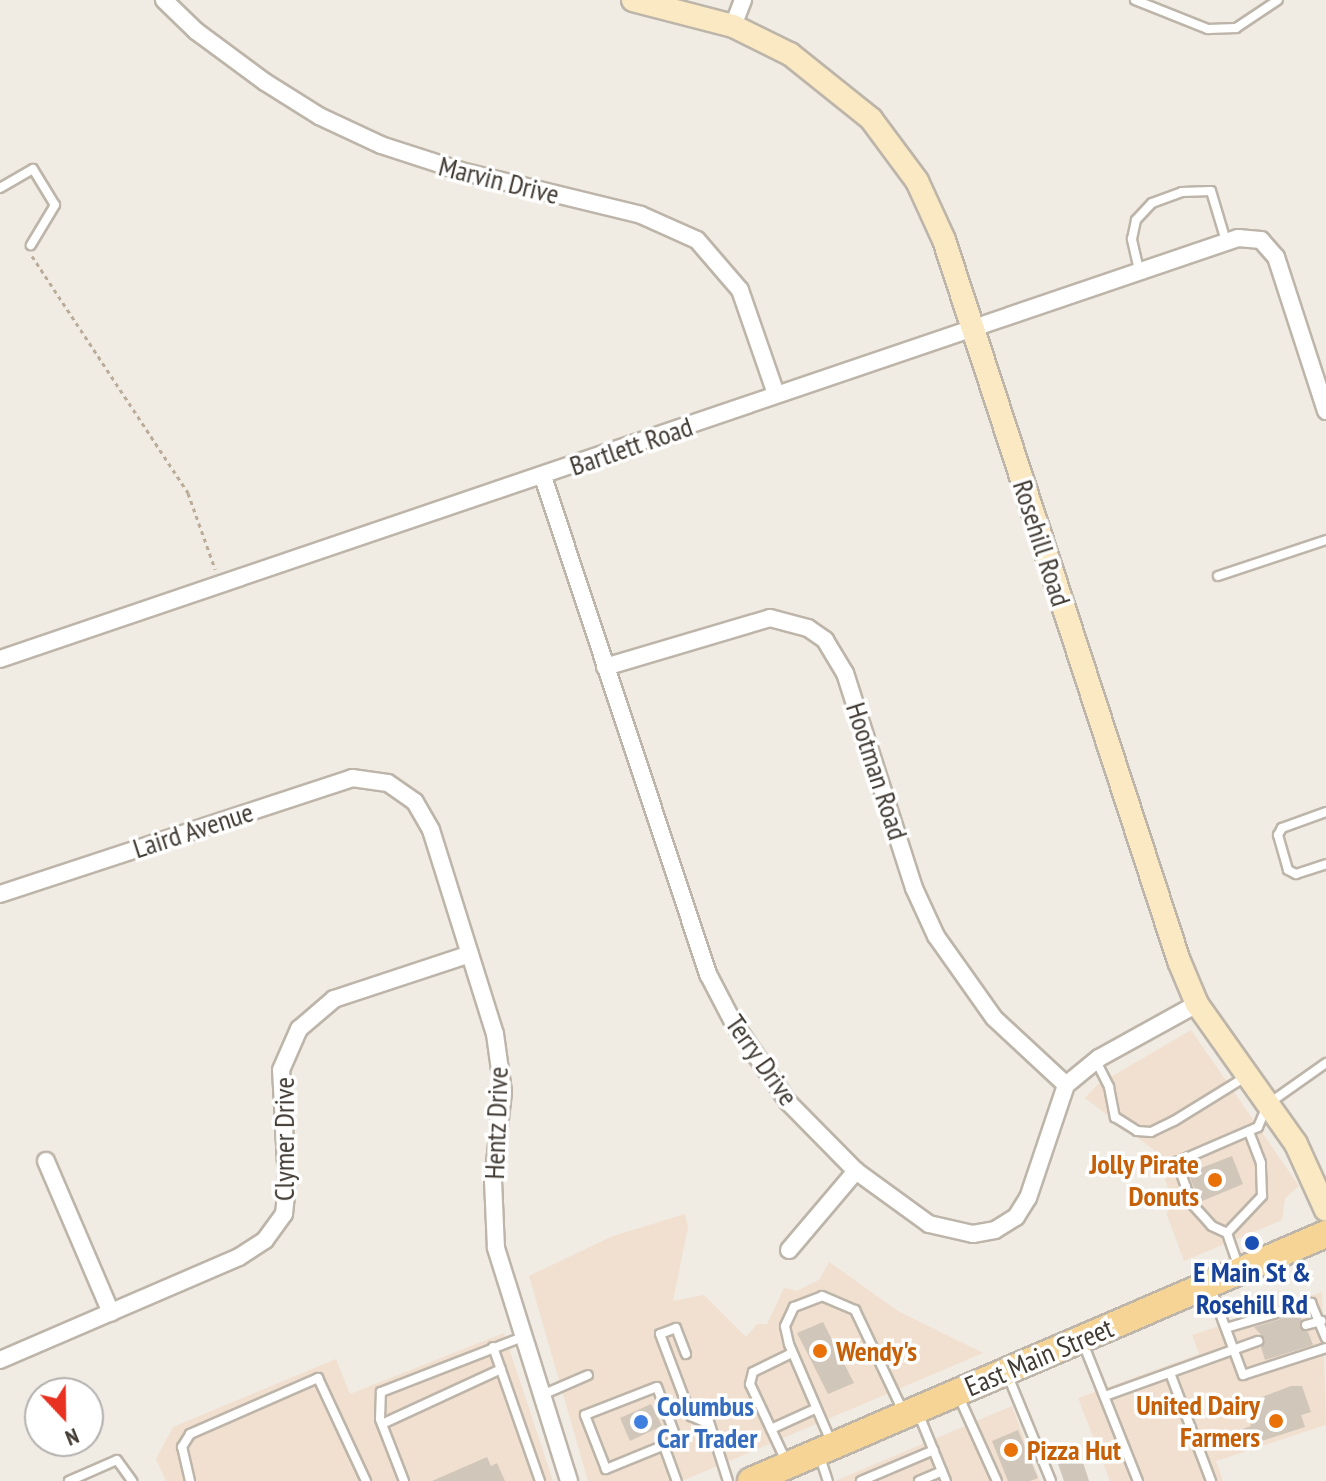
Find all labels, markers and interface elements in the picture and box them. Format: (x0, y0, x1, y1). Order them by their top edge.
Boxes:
street label: Marvin Drive (435, 149, 563, 211)
street label: Bartlett Road (565, 409, 697, 483)
street label: Rosehill Road (1006, 476, 1078, 610)
street label: Hootman Road (839, 698, 915, 844)
street label: Laird Avenue (128, 795, 258, 865)
street label: Terry Drive (718, 1008, 806, 1112)
street label: Hentz Drive (477, 1066, 515, 1180)
street label: Clymer Drive (267, 1077, 301, 1201)
place label: Jolly Pirate Donuts (1088, 1147, 1199, 1213)
marker: Jolly Pirate Donuts (1206, 1171, 1224, 1189)
marker: E Main St & Rosehill Rd (1243, 1234, 1261, 1252)
place label: E Main St & Rosehill Rd (1193, 1255, 1311, 1321)
street label: East Main Street (960, 1311, 1118, 1403)
place label: Wendy's (836, 1334, 917, 1368)
marker: Wendy's (811, 1342, 829, 1360)
north arrow (24, 1377, 104, 1457)
place label: United Dairy Farmers (1136, 1388, 1260, 1454)
place label: Columbus Car Trader (657, 1389, 758, 1455)
marker: United Dairy Farmers (1267, 1412, 1285, 1430)
marker: Columbus Car Trader (632, 1413, 650, 1431)
text: N (61, 1422, 83, 1453)
place label: Pizza Hut (1027, 1433, 1121, 1467)
marker: Pizza Hut (1002, 1441, 1020, 1459)

